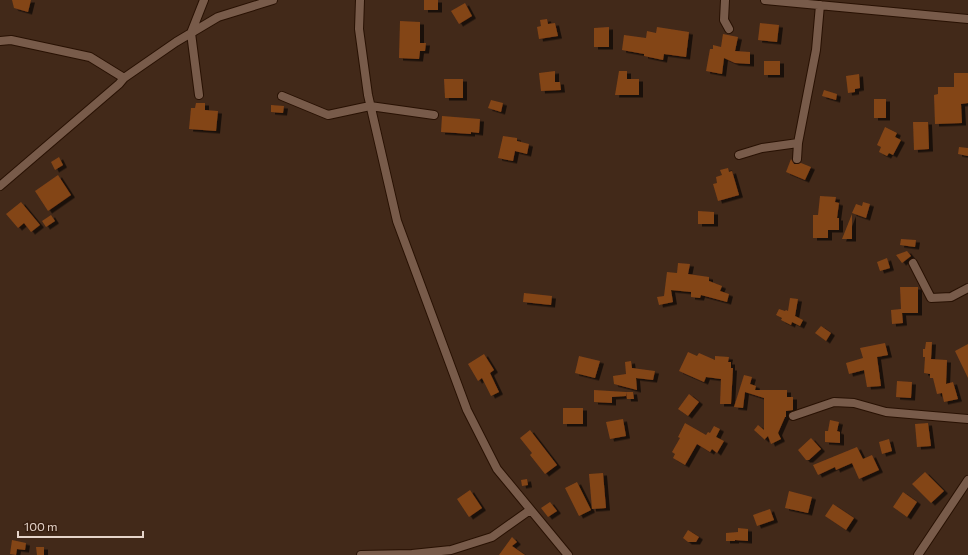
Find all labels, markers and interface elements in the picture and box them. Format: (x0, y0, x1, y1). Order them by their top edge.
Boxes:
scale bar (18, 513, 143, 539)
text: 100 m (24, 519, 58, 533)

